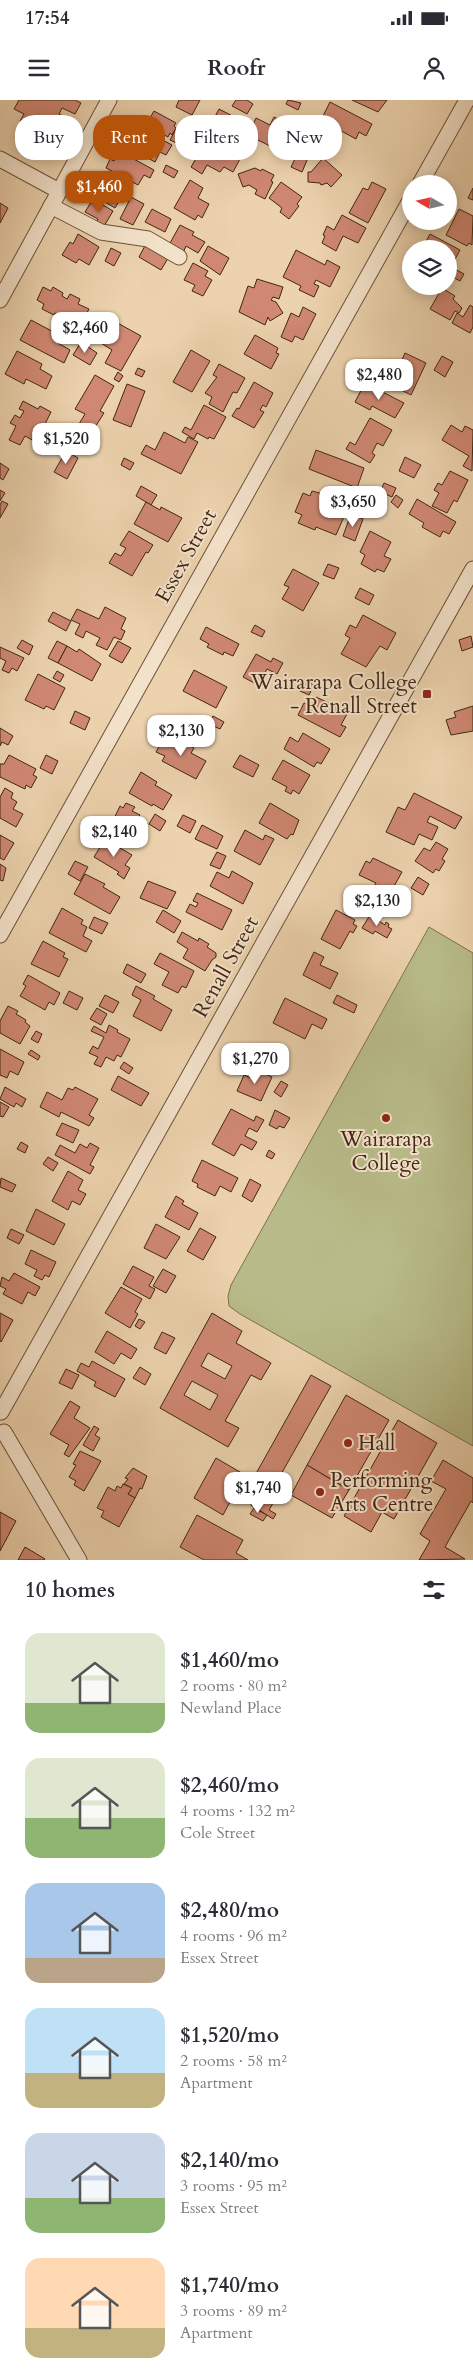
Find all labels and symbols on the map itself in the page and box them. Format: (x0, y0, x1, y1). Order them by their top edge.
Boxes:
pin: $1,460 (58, 170, 140, 213)
north arrow (402, 175, 458, 230)
pin: $2,460 (44, 312, 126, 354)
pin: $2,480 (338, 358, 420, 401)
pin: $1,520 (25, 422, 107, 465)
pin: $3,650 (312, 486, 394, 528)
street label: Essex Street (148, 504, 224, 608)
place label: Wairarapa College - Renall Street (250, 668, 417, 721)
marker: Wairarapa College - Renall Street (421, 688, 433, 700)
pin: $2,130 (140, 714, 222, 757)
pin: $2,140 (73, 816, 155, 858)
pin: $2,130 (336, 884, 418, 927)
street label: Renall Street (186, 911, 266, 1023)
pin: $1,270 (214, 1042, 296, 1085)
marker: Wairarapa College (380, 1112, 392, 1124)
place label: Wairarapa College (339, 1125, 432, 1178)
place label: Hall (358, 1429, 395, 1458)
marker: Hall (342, 1437, 354, 1449)
place label: Performing Arts Centre (330, 1466, 433, 1519)
pin: $1,740 (217, 1472, 299, 1514)
marker: Performing Arts Centre (314, 1486, 326, 1498)

